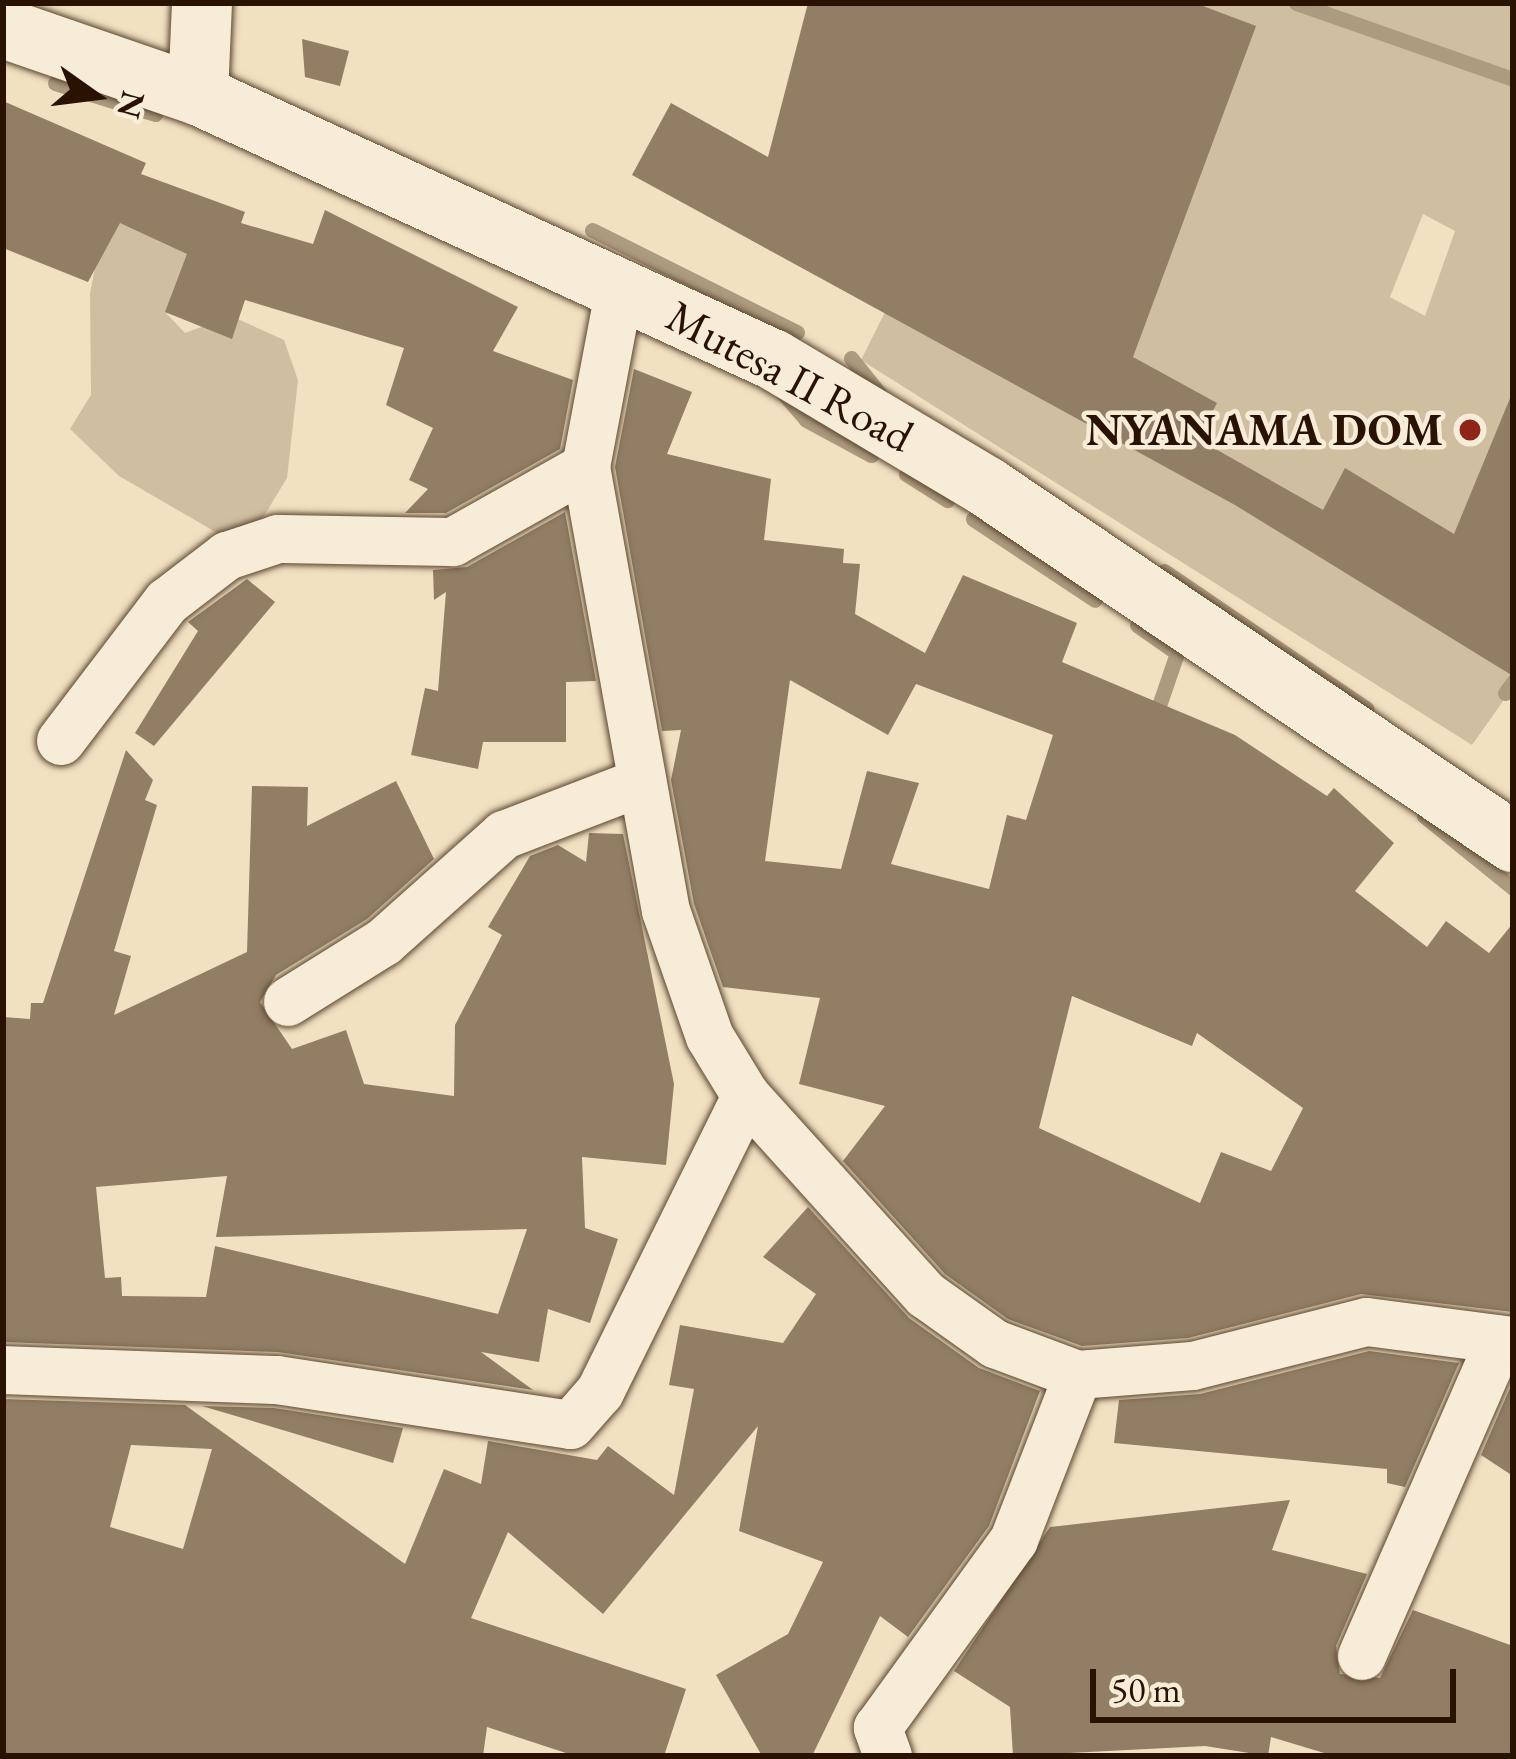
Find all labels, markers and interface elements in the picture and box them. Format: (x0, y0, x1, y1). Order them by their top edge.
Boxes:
north arrow (36, 36, 156, 156)
text: N (107, 87, 156, 123)
street label: Mutesa II Road (658, 288, 922, 464)
place label: NYANAMA DOM (1086, 403, 1443, 457)
marker: NYANAMA DOM (1454, 414, 1486, 446)
scale bar (1096, 1645, 1462, 1719)
text: 50 m (1111, 1666, 1181, 1713)

